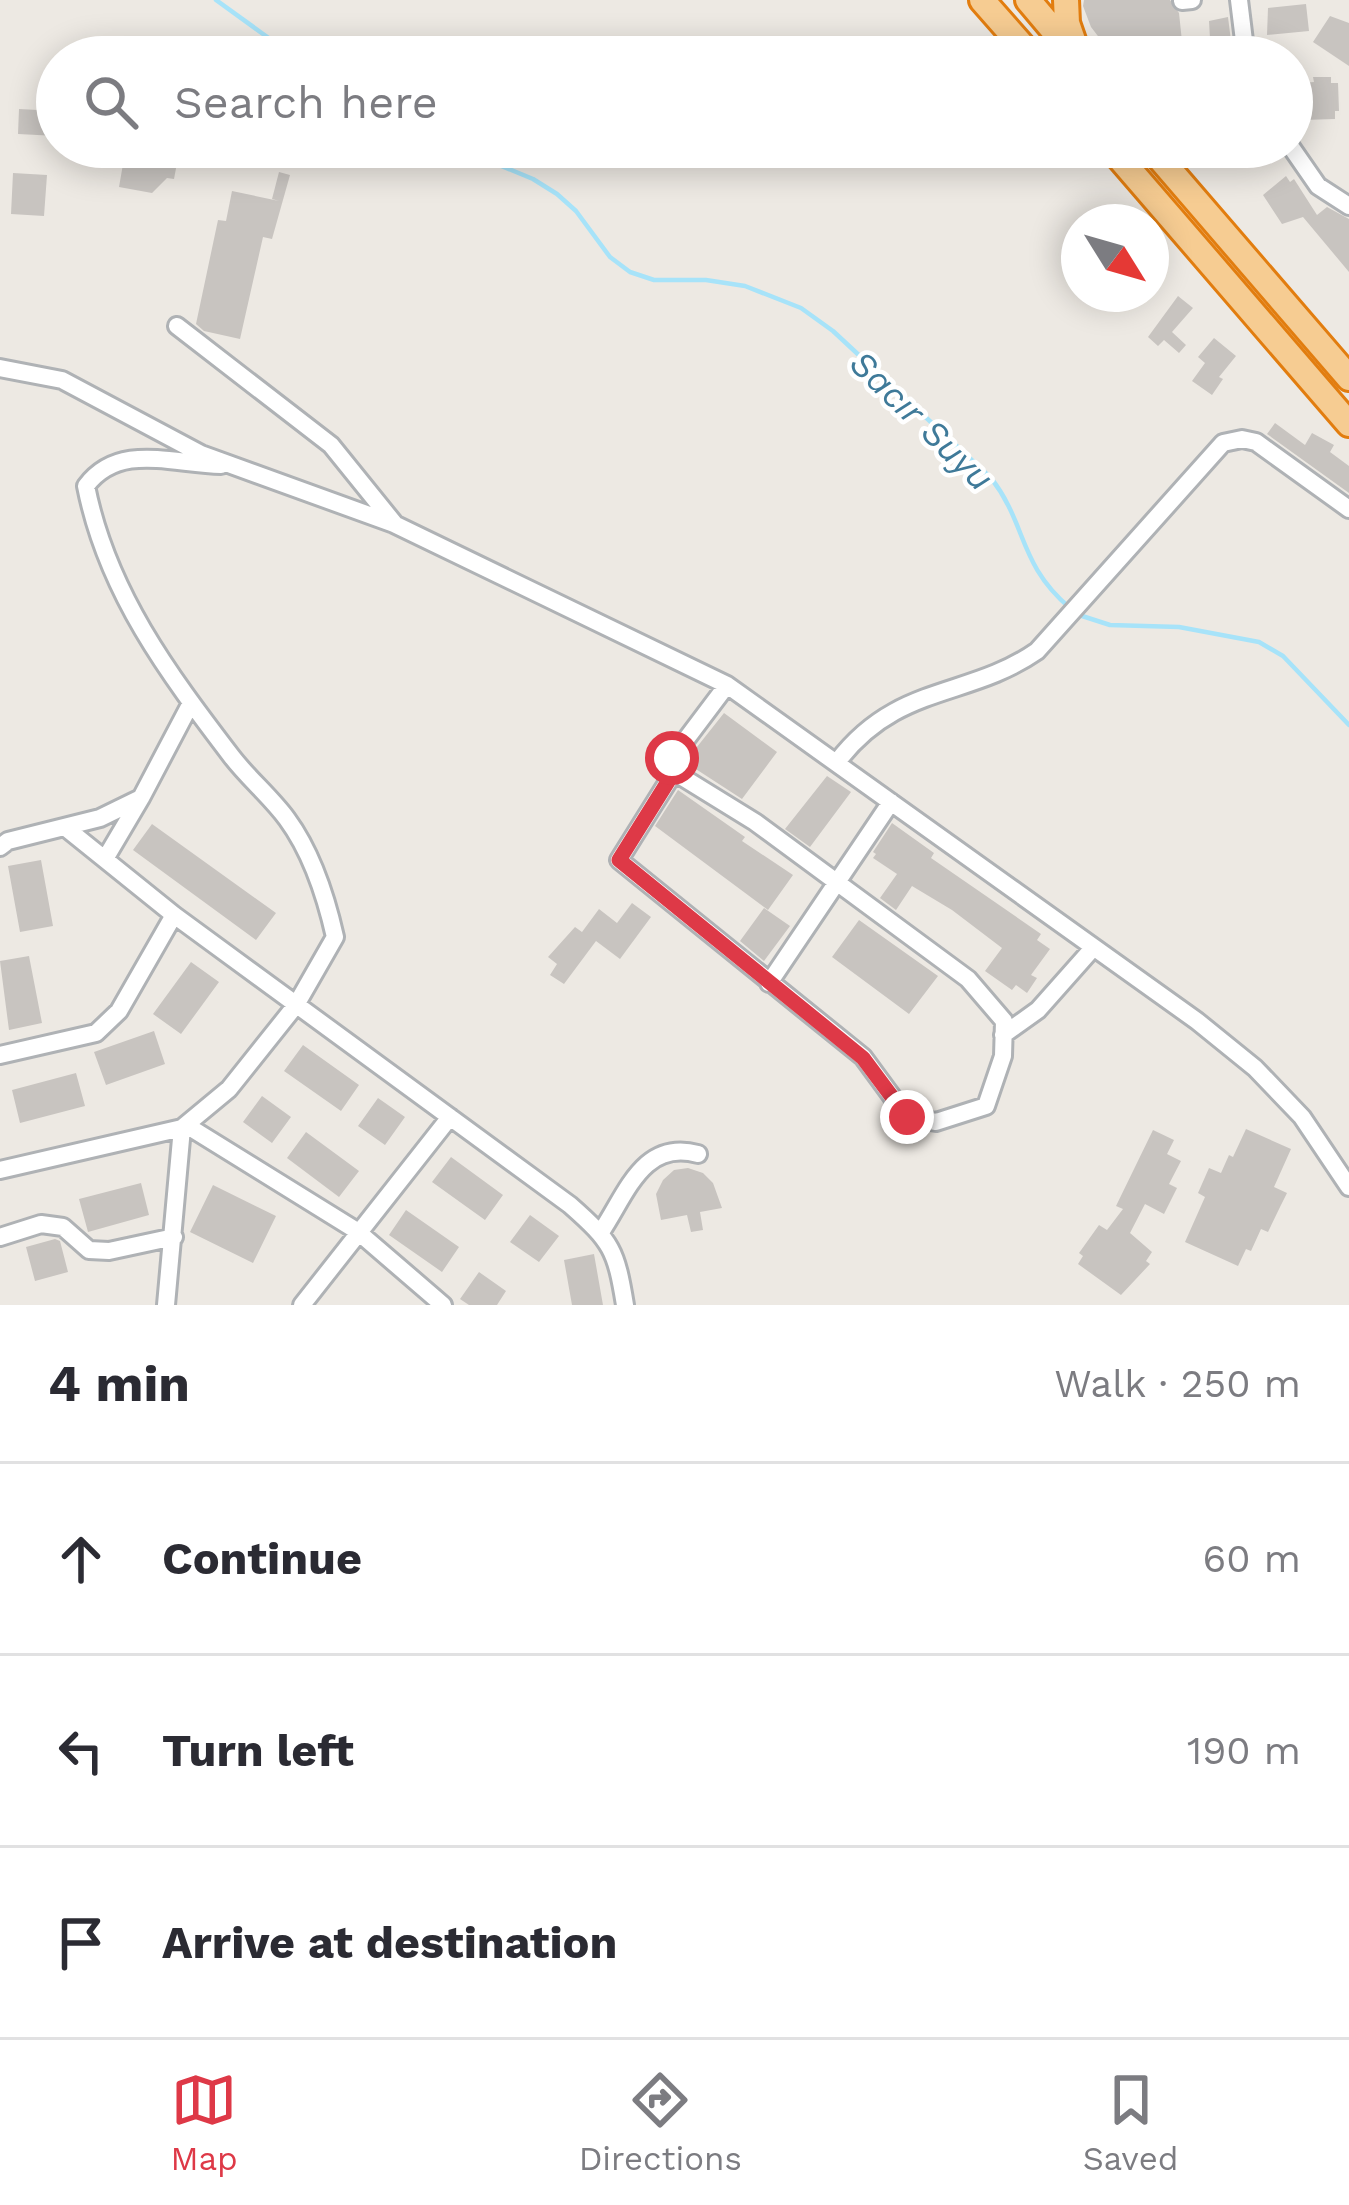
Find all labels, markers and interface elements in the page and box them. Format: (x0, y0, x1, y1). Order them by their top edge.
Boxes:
search box (36, 36, 1313, 168)
icon: search (78, 69, 144, 135)
text: Search here (174, 76, 438, 129)
north arrow (1061, 204, 1169, 312)
water label: Sacır Suyu (841, 342, 1002, 499)
route start (645, 731, 699, 785)
route end (880, 1090, 934, 1144)
text: 4 min (48, 1354, 190, 1413)
text: Walk · 250 m (1054, 1361, 1301, 1406)
icon: ahead (48, 1526, 114, 1592)
text: Continue (162, 1532, 362, 1585)
text: 60 m (1203, 1536, 1301, 1581)
icon: left (48, 1718, 114, 1784)
text: Turn left (162, 1724, 354, 1777)
text: 190 m (1187, 1728, 1301, 1773)
icon: arrive (48, 1910, 114, 1976)
text: Arrive at destination (162, 1916, 617, 1969)
tab: Map (170, 2067, 238, 2178)
tab: Directions (579, 2067, 742, 2178)
tab: Saved (1083, 2067, 1179, 2178)

